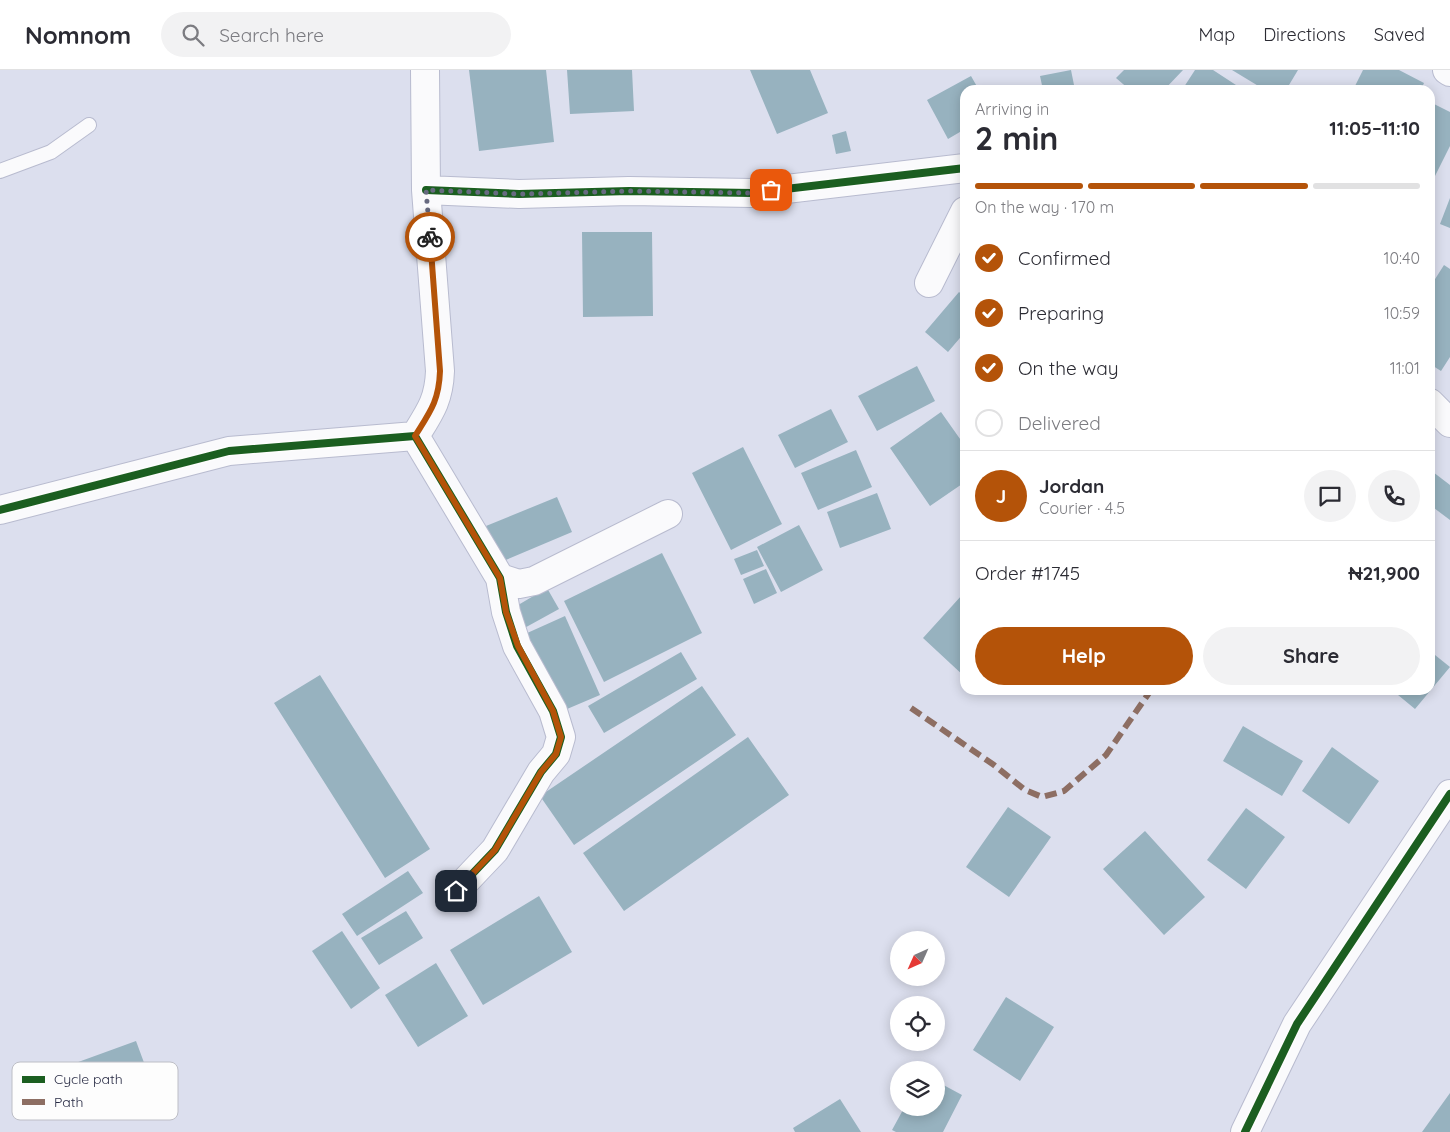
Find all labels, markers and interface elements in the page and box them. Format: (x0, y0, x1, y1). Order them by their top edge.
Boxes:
search box (161, 12, 511, 57)
text: Nomnom (25, 20, 131, 50)
icon: search (179, 21, 207, 49)
text: Search here (219, 23, 324, 47)
text: Map (1198, 23, 1235, 46)
text: Directions (1263, 23, 1346, 46)
text: Saved (1374, 23, 1425, 46)
text: Arriving in (975, 99, 1049, 119)
text: 11:05–11:10 (1329, 116, 1420, 140)
text: 2 min (975, 118, 1058, 158)
pin (750, 169, 792, 211)
icon: bag (757, 176, 785, 204)
text: On the way · 170 m (975, 197, 1114, 217)
courier (405, 212, 455, 262)
icon: bike (416, 223, 444, 251)
icon: check (975, 244, 1003, 272)
text: Confirmed (1018, 246, 1111, 270)
text: 10:40 (1384, 248, 1420, 268)
icon: check (975, 299, 1003, 327)
text: Preparing (1018, 301, 1104, 325)
text: 10:59 (1384, 303, 1420, 323)
icon: check (975, 354, 1003, 382)
text: On the way (1018, 356, 1119, 380)
text: 11:01 (1390, 358, 1420, 378)
text: Delivered (1018, 411, 1101, 435)
button: chat (1304, 470, 1356, 522)
button: phone (1368, 470, 1420, 522)
text: Jordan (1039, 474, 1104, 498)
text: J (996, 484, 1006, 508)
text: Courier · 4.5 (1039, 498, 1125, 518)
text: Order #1745 (975, 561, 1080, 585)
text: ₦21,900 (1348, 561, 1420, 585)
button: Help (975, 627, 1193, 685)
button: Share (1203, 627, 1420, 685)
pin (435, 870, 477, 912)
icon: home (442, 877, 470, 905)
north arrow (890, 931, 945, 986)
map controls (890, 931, 945, 1116)
button: locate (890, 996, 945, 1051)
button: layers (890, 1061, 945, 1116)
legend (12, 1062, 178, 1120)
text: Cycle path (54, 1070, 123, 1088)
text: Path (54, 1093, 83, 1111)

